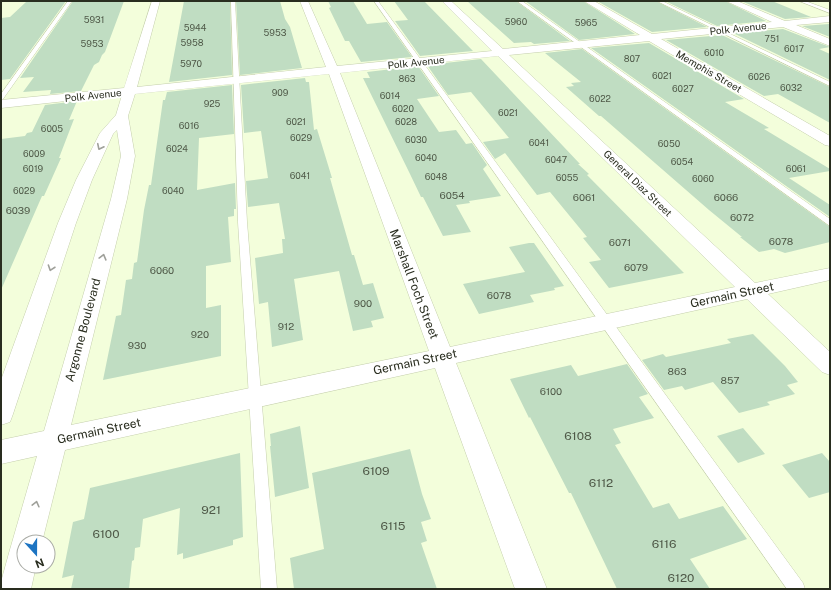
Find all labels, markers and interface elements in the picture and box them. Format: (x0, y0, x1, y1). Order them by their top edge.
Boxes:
house number: 5931 (84, 14, 104, 25)
house number: 5960 (505, 16, 528, 27)
house number: 5965 (575, 17, 598, 28)
street label: Polk Avenue (709, 19, 767, 37)
house number: 5944 (184, 22, 207, 33)
house number: 5953 (264, 27, 287, 38)
house number: 751 (765, 33, 779, 44)
house number: 5958 (181, 37, 204, 48)
house number: 5953 (81, 38, 104, 49)
house number: 6017 (784, 43, 804, 54)
street label: Memphis Street (674, 47, 744, 95)
house number: 6010 (704, 47, 725, 58)
street label: Polk Avenue (387, 53, 445, 71)
house number: 807 (624, 53, 640, 64)
house number: 5970 (180, 58, 202, 69)
house number: 6021 (652, 70, 672, 81)
house number: 6026 (748, 71, 770, 82)
house number: 863 (399, 73, 416, 84)
house number: 6032 (780, 82, 802, 93)
house number: 6027 (672, 83, 694, 94)
street label: Polk Avenue (64, 86, 122, 104)
house number: 909 (272, 87, 289, 98)
house number: 6014 (380, 90, 401, 101)
house number: 6022 (589, 93, 611, 104)
house number: 925 (204, 98, 221, 109)
house number: 6020 (392, 103, 414, 114)
house number: 6021 (498, 107, 518, 118)
house number: 6021 (286, 116, 306, 127)
house number: 6028 (395, 116, 417, 127)
house number: 6016 (179, 120, 200, 131)
house number: 6005 (41, 123, 63, 134)
house number: 6029 (290, 132, 312, 143)
house number: 6030 (405, 134, 428, 145)
house number: 6041 (529, 137, 549, 148)
house number: 6050 (658, 138, 681, 149)
one-way arrow (97, 143, 105, 151)
house number: 6024 (166, 143, 188, 154)
street label: General Diaz Street (601, 147, 675, 219)
house number: 6009 (23, 148, 45, 159)
house number: 6040 (415, 152, 438, 163)
house number: 6047 (545, 154, 567, 165)
house number: 6054 (671, 156, 694, 167)
house number: 6019 (23, 163, 44, 174)
house number: 6061 (786, 163, 806, 174)
house number: 6041 (290, 170, 310, 181)
house number: 6048 (425, 171, 447, 182)
house number: 6055 (556, 172, 579, 183)
house number: 6060 (692, 173, 715, 184)
house number: 6029 (13, 185, 35, 196)
house number: 6040 (162, 185, 185, 196)
house number: 6054 (440, 189, 464, 201)
house number: 6061 (573, 191, 595, 203)
house number: 6066 (714, 191, 738, 203)
house number: 6039 (6, 204, 30, 216)
house number: 6072 (730, 211, 754, 223)
street label: Marshall Foch Street (387, 227, 442, 341)
house number: 6078 (769, 235, 793, 247)
house number: 6071 (609, 236, 631, 248)
one-way arrow (98, 254, 107, 261)
house number: 6079 (624, 261, 648, 273)
one-way arrow (48, 264, 56, 271)
house number: 6060 (150, 264, 174, 276)
street label: Argonne Boulevard (62, 277, 104, 383)
street label: Germain Street (689, 279, 775, 311)
house number: 6078 (487, 289, 511, 301)
house number: 900 (354, 297, 372, 309)
house number: 912 (278, 320, 294, 332)
house number: 920 (191, 328, 209, 340)
house number: 930 (128, 339, 146, 351)
street label: Germain Street (372, 346, 458, 378)
house number: 863 (668, 365, 686, 377)
house number: 857 (721, 374, 739, 386)
house number: 6100 (540, 385, 562, 397)
street label: Germain Street (56, 415, 142, 447)
house number: 6108 (564, 429, 592, 443)
house number: 6109 (362, 464, 390, 478)
house number: 6112 (589, 476, 613, 490)
one-way arrow (32, 501, 40, 507)
house number: 921 (201, 503, 221, 517)
house number: 6115 (381, 519, 406, 533)
house number: 6100 (93, 527, 119, 541)
north arrow (16, 534, 56, 574)
house number: 6116 (652, 537, 676, 551)
text: N (33, 556, 46, 570)
house number: 6120 (668, 571, 694, 585)

